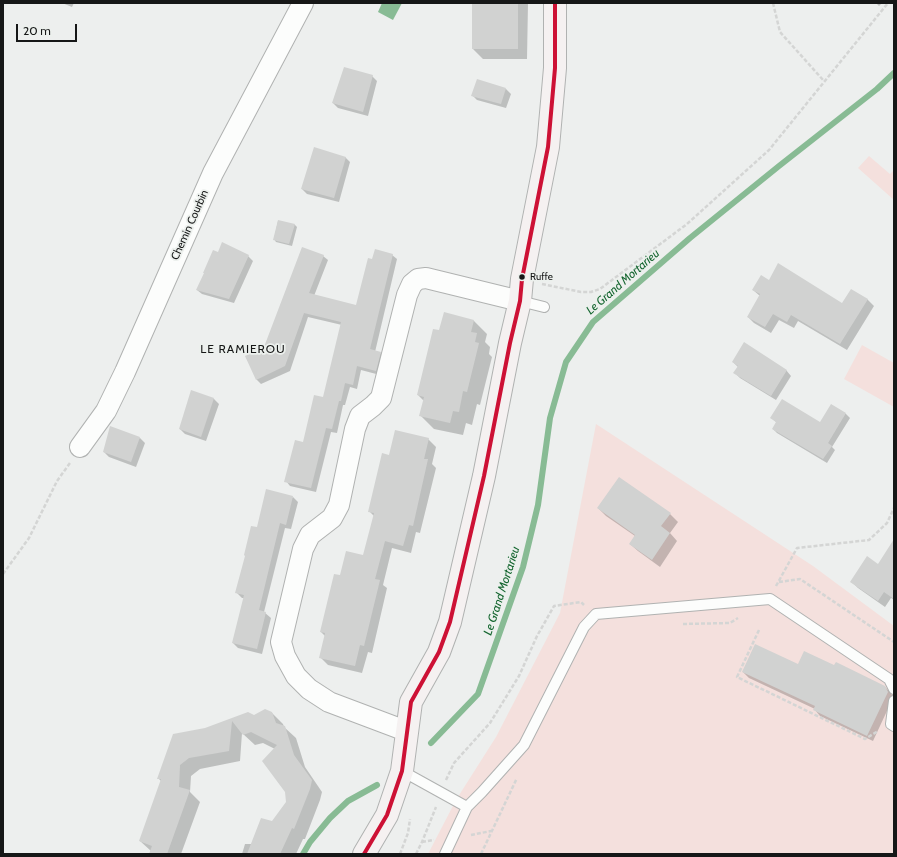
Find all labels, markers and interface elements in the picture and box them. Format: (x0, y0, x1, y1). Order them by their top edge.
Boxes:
scale bar (18, 16, 79, 42)
text: 20 m (23, 23, 51, 38)
street label: Chemin Courbin (169, 188, 211, 262)
water label: Le Grand Mortarieu (583, 246, 663, 318)
place label: Ruffe (530, 271, 553, 283)
marker: Ruffe (517, 272, 527, 282)
district label: LE RAMIEROU (200, 342, 286, 356)
water label: Le Grand Mortarieu (481, 545, 523, 637)

